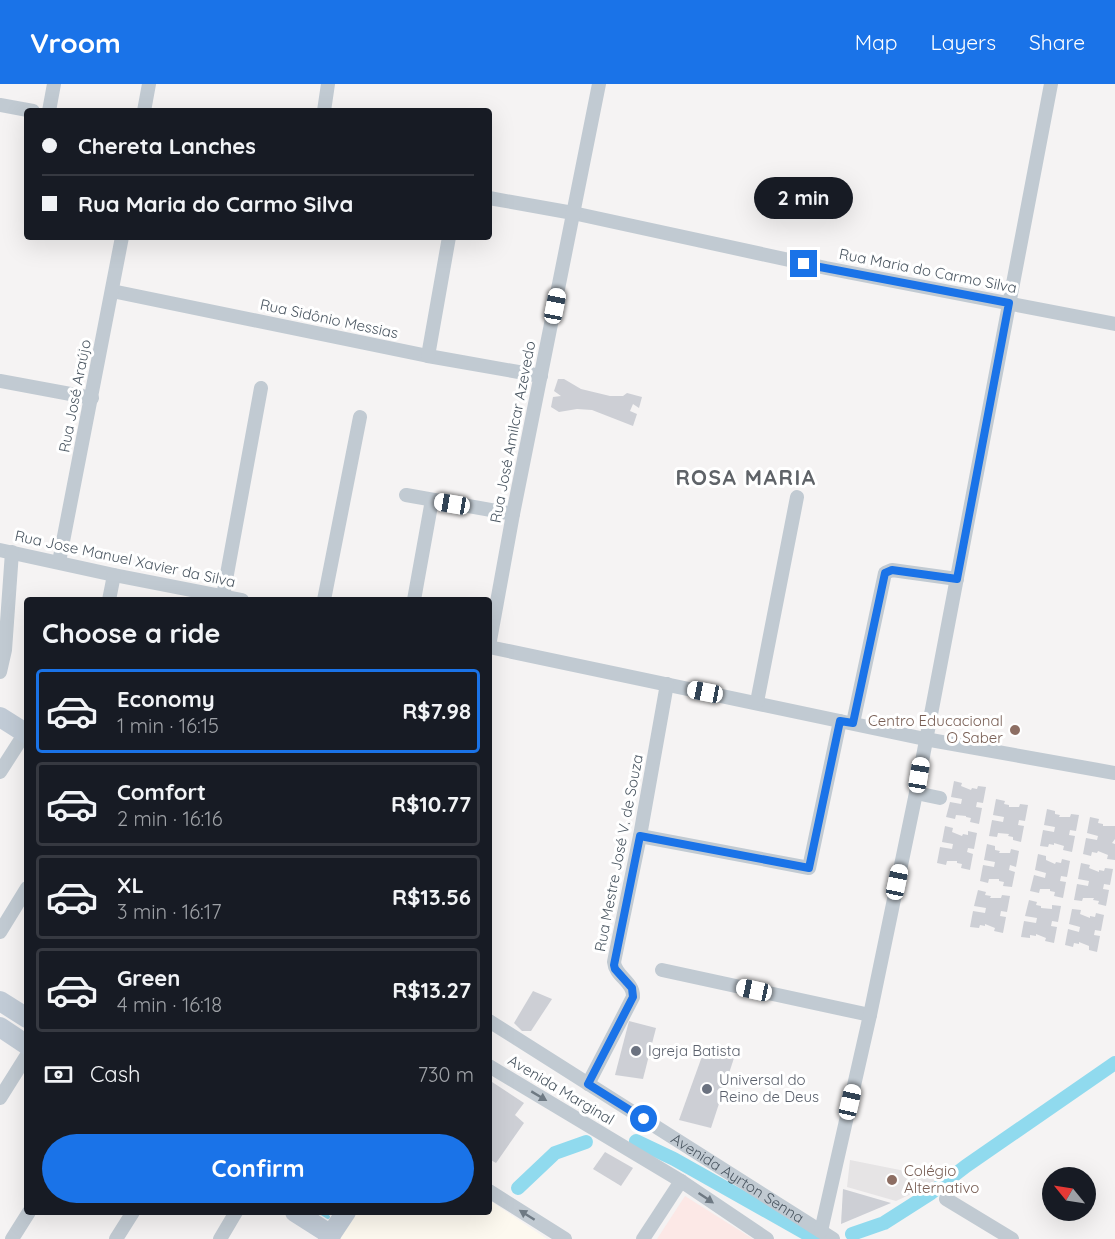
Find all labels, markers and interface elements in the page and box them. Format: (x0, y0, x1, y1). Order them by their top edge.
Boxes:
text: Vroom (30, 25, 121, 60)
text: Map (855, 29, 898, 55)
text: Layers (931, 29, 996, 55)
text: Share (1029, 29, 1085, 55)
text: Chereta Lanches (78, 132, 256, 160)
callout: 2 min (754, 177, 854, 219)
text: 2 min (777, 185, 830, 210)
text: Rua Maria do Carmo Silva (78, 190, 353, 218)
street label: Rua Maria do Carmo Silva (838, 244, 1019, 297)
route end (790, 250, 817, 277)
car (543, 287, 567, 325)
street label: Rua Sidônio Messias (258, 295, 400, 342)
street label: Rua José Araújo (54, 338, 95, 454)
street label: Rua José Amilcar Azevedo (486, 339, 539, 525)
district label: ROSA MARIA (675, 464, 817, 490)
car (433, 492, 471, 516)
street label: Rua Jose Manuel Xavier da Silva (13, 526, 237, 591)
text: Choose a ride (42, 616, 220, 650)
car (686, 680, 724, 704)
icon: car (45, 684, 99, 738)
text: Economy (117, 685, 215, 713)
text: R$7.98 (402, 697, 471, 725)
place label: Centro Educacional O Saber (868, 711, 1003, 747)
text: 1 min · 16:15 (117, 713, 219, 738)
marker: Centro Educacional O Saber (1008, 723, 1022, 737)
street label: Rua Mestre José V. de Souza (590, 753, 647, 953)
car (907, 756, 931, 794)
icon: car (45, 777, 99, 831)
text: Comfort (117, 778, 206, 806)
text: R$10.77 (391, 790, 471, 818)
text: 2 min · 16:16 (117, 806, 223, 831)
car (884, 863, 910, 901)
icon: car (45, 870, 99, 924)
text: XL (117, 871, 144, 899)
text: R$13.56 (392, 883, 471, 911)
text: 3 min · 16:17 (117, 899, 221, 924)
icon: car (45, 963, 99, 1017)
text: Green (117, 964, 180, 992)
text: R$13.27 (392, 976, 471, 1004)
car (735, 977, 773, 1003)
text: 4 min · 16:18 (117, 992, 222, 1017)
place label: Igreja Batista (648, 1041, 741, 1060)
marker: Igreja Batista (629, 1044, 643, 1058)
street label: Avenida Marginal (505, 1050, 618, 1129)
icon: cash (42, 1058, 75, 1091)
text: Cash (90, 1060, 141, 1088)
text: 730 m (418, 1062, 474, 1087)
place label: Universal do Reino de Deus (719, 1070, 819, 1106)
marker: Universal do Reino de Deus (700, 1082, 714, 1096)
car (837, 1082, 863, 1122)
one-way arrow (531, 1091, 547, 1102)
route start (630, 1105, 657, 1132)
street label: Avenida Ayrton Senna (668, 1129, 808, 1227)
button: Confirm (42, 1134, 474, 1203)
place label: Colégio Alternativo (904, 1161, 979, 1197)
north arrow (1042, 1167, 1096, 1221)
map controls (1042, 1167, 1096, 1221)
marker: Colégio Alternativo (885, 1173, 899, 1187)
one-way arrow (697, 1192, 713, 1204)
one-way arrow (519, 1210, 535, 1221)

